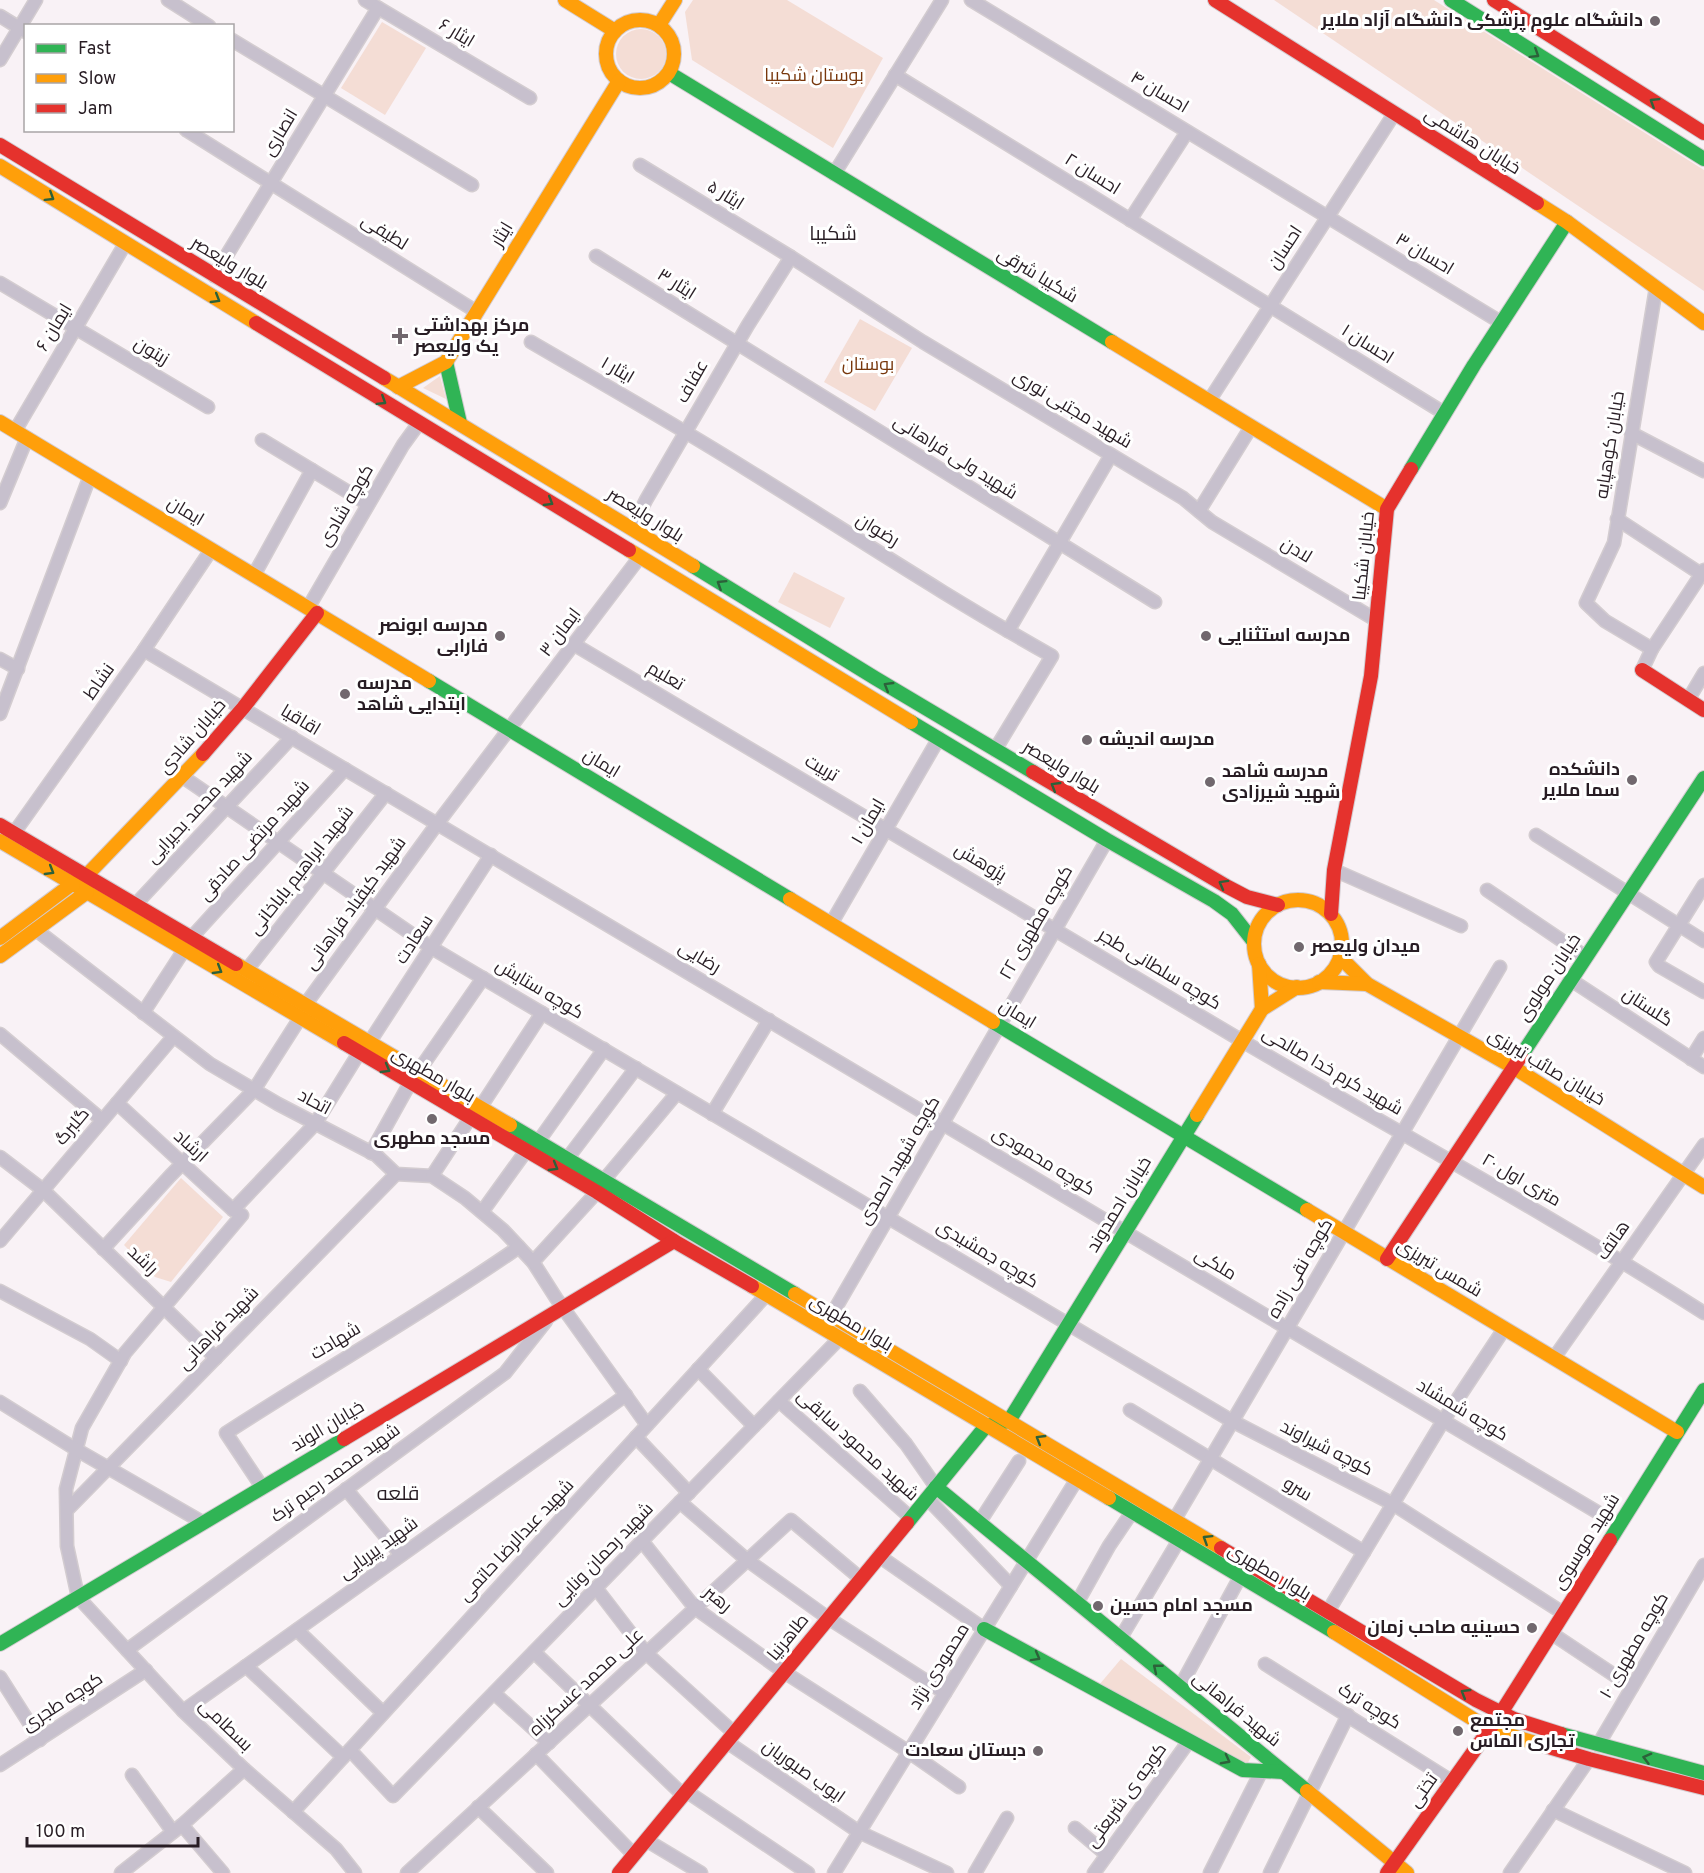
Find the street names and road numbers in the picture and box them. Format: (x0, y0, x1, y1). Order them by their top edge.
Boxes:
street label: ایثار ۶ (434, 14, 478, 54)
street label: احسان ۴ (1126, 67, 1192, 119)
street label: خیابان هاشمی (1419, 103, 1525, 181)
street label: انصاری (258, 105, 304, 161)
street label: احسان ۲ (1060, 149, 1124, 201)
street label: ایثار ۵ (702, 176, 748, 216)
street label: لطیفی (356, 210, 412, 256)
street label: ایثار (486, 218, 519, 252)
street label: احسان (1263, 222, 1309, 274)
street label: احسان ۳ (1391, 229, 1457, 281)
street label: بلوار ولیعصر (185, 231, 272, 296)
street label: شکیبا شرقی (992, 243, 1082, 309)
street label: ایثار ۳ (652, 264, 700, 306)
street label: ایمان ۶ (32, 300, 78, 356)
street label: احسان ۱ (1337, 320, 1397, 370)
street label: زیتون (129, 333, 173, 371)
street label: ایثار ۱ (596, 352, 638, 390)
street label: عفاف (672, 356, 714, 408)
street label: شهید مجتبی نوری (1008, 365, 1136, 455)
street label: خیابان کوهپایه (1591, 390, 1631, 500)
street label: شهید ولی فراهانی (889, 411, 1021, 505)
street label: کوچه شادی (314, 461, 380, 551)
street label: بلوار ولیعصر (602, 483, 688, 549)
street label: ایمان (162, 492, 208, 532)
street label: رضوان (851, 509, 903, 553)
street label: خیابان شکیبا (1349, 510, 1381, 602)
street label: لادن (1276, 533, 1316, 569)
street label: ایمان ۳ (535, 604, 587, 662)
street label: تعلیم (642, 657, 688, 697)
street label: نشاط (79, 659, 121, 705)
street label: خیابان شادی (154, 695, 232, 779)
street label: اقاقیا (276, 700, 324, 742)
street label: بلوار ولیعصر (1017, 735, 1104, 800)
street label: ایمان (578, 744, 624, 784)
street label: شهید محمد بحیرایی (142, 747, 258, 869)
street label: تربیت (800, 750, 842, 788)
street label: شهید مرتضی صادقی (195, 776, 315, 906)
street label: ایمان ۱ (847, 795, 891, 849)
street label: شهید ابراهیم باباخانی (244, 802, 360, 940)
street label: شهید کیقباد فراهانی (300, 833, 412, 975)
street label: پژوهش (950, 839, 1010, 888)
street label: کوچه مطهری ۲۲ (995, 862, 1079, 984)
street label: سعادت (390, 911, 440, 969)
street label: کوچه سلطانی طجر (1092, 924, 1225, 1016)
street label: خیابان مولوی (1513, 930, 1587, 1026)
street label: رضایی (674, 936, 724, 980)
street label: کوچه ستایش (491, 955, 587, 1025)
street label: گلستان (1617, 983, 1677, 1033)
street label: ایمان (994, 995, 1040, 1035)
street label: شهید کرم خدا صالحی (1258, 1022, 1406, 1122)
street label: خیابان صائب تبریزی (1483, 1024, 1609, 1112)
street label: بلوار مطهری (387, 1043, 479, 1109)
street label: اتحاد (293, 1085, 335, 1121)
street label: کوچه شهید احمدی (854, 1092, 946, 1230)
street label: گلبرگ (51, 1103, 95, 1151)
street label: کوچه محمودی (987, 1122, 1099, 1202)
street label: ارشاد (168, 1126, 212, 1168)
street label: ۲۰ متری اول (1477, 1149, 1565, 1213)
street label: خیابان احمدوند (1082, 1153, 1158, 1257)
street label: کوچه نقی زاده (1263, 1215, 1339, 1323)
street label: کوچه جمشیدی (932, 1216, 1042, 1294)
street label: هاتف (1592, 1217, 1636, 1265)
street label: شمس تبریزی (1392, 1235, 1486, 1303)
street label: راشد (122, 1241, 162, 1281)
street label: ملکی (1190, 1244, 1240, 1286)
street label: شهید فراهانی (173, 1282, 265, 1376)
street label: بلوار مطهری (805, 1290, 897, 1358)
street label: شهادت (307, 1318, 365, 1366)
street label: کوچه شمشاد (1412, 1375, 1512, 1447)
street label: شهید محمود سابقی (791, 1385, 923, 1507)
street label: خیابان الوند (287, 1396, 369, 1458)
street label: کوچه شیراوند (1276, 1416, 1376, 1482)
street label: شهید محمد رحیم ترک (267, 1419, 405, 1529)
street label: سرو (1278, 1472, 1316, 1508)
street label: شهید عبدالرضا حاتمی (454, 1475, 580, 1607)
street label: شهید موسوی (1548, 1490, 1626, 1594)
street label: شهید رحمان ونایی (549, 1498, 659, 1612)
street label: شهید پیریایی (335, 1513, 423, 1585)
street label: بلوار مطهری (1223, 1539, 1315, 1607)
street label: رهبر (697, 1581, 736, 1618)
street label: کوچه مطهری ۱۰ (1595, 1589, 1675, 1703)
street label: طاهرنیا (763, 1610, 815, 1666)
street label: محمودی نژاد (904, 1619, 976, 1715)
street label: علی محمد عسکرزاه (525, 1624, 649, 1742)
street label: شهید فراهانی (1187, 1667, 1285, 1753)
street label: کوچه طجری (18, 1668, 108, 1738)
street label: کوچه ترک (1333, 1679, 1405, 1735)
street label: بسطامی (193, 1695, 257, 1757)
street label: ایوب صبوریان (757, 1735, 849, 1809)
street label: کوچه ی شریعتی (1081, 1739, 1173, 1853)
street label: تختی (1404, 1769, 1444, 1813)

